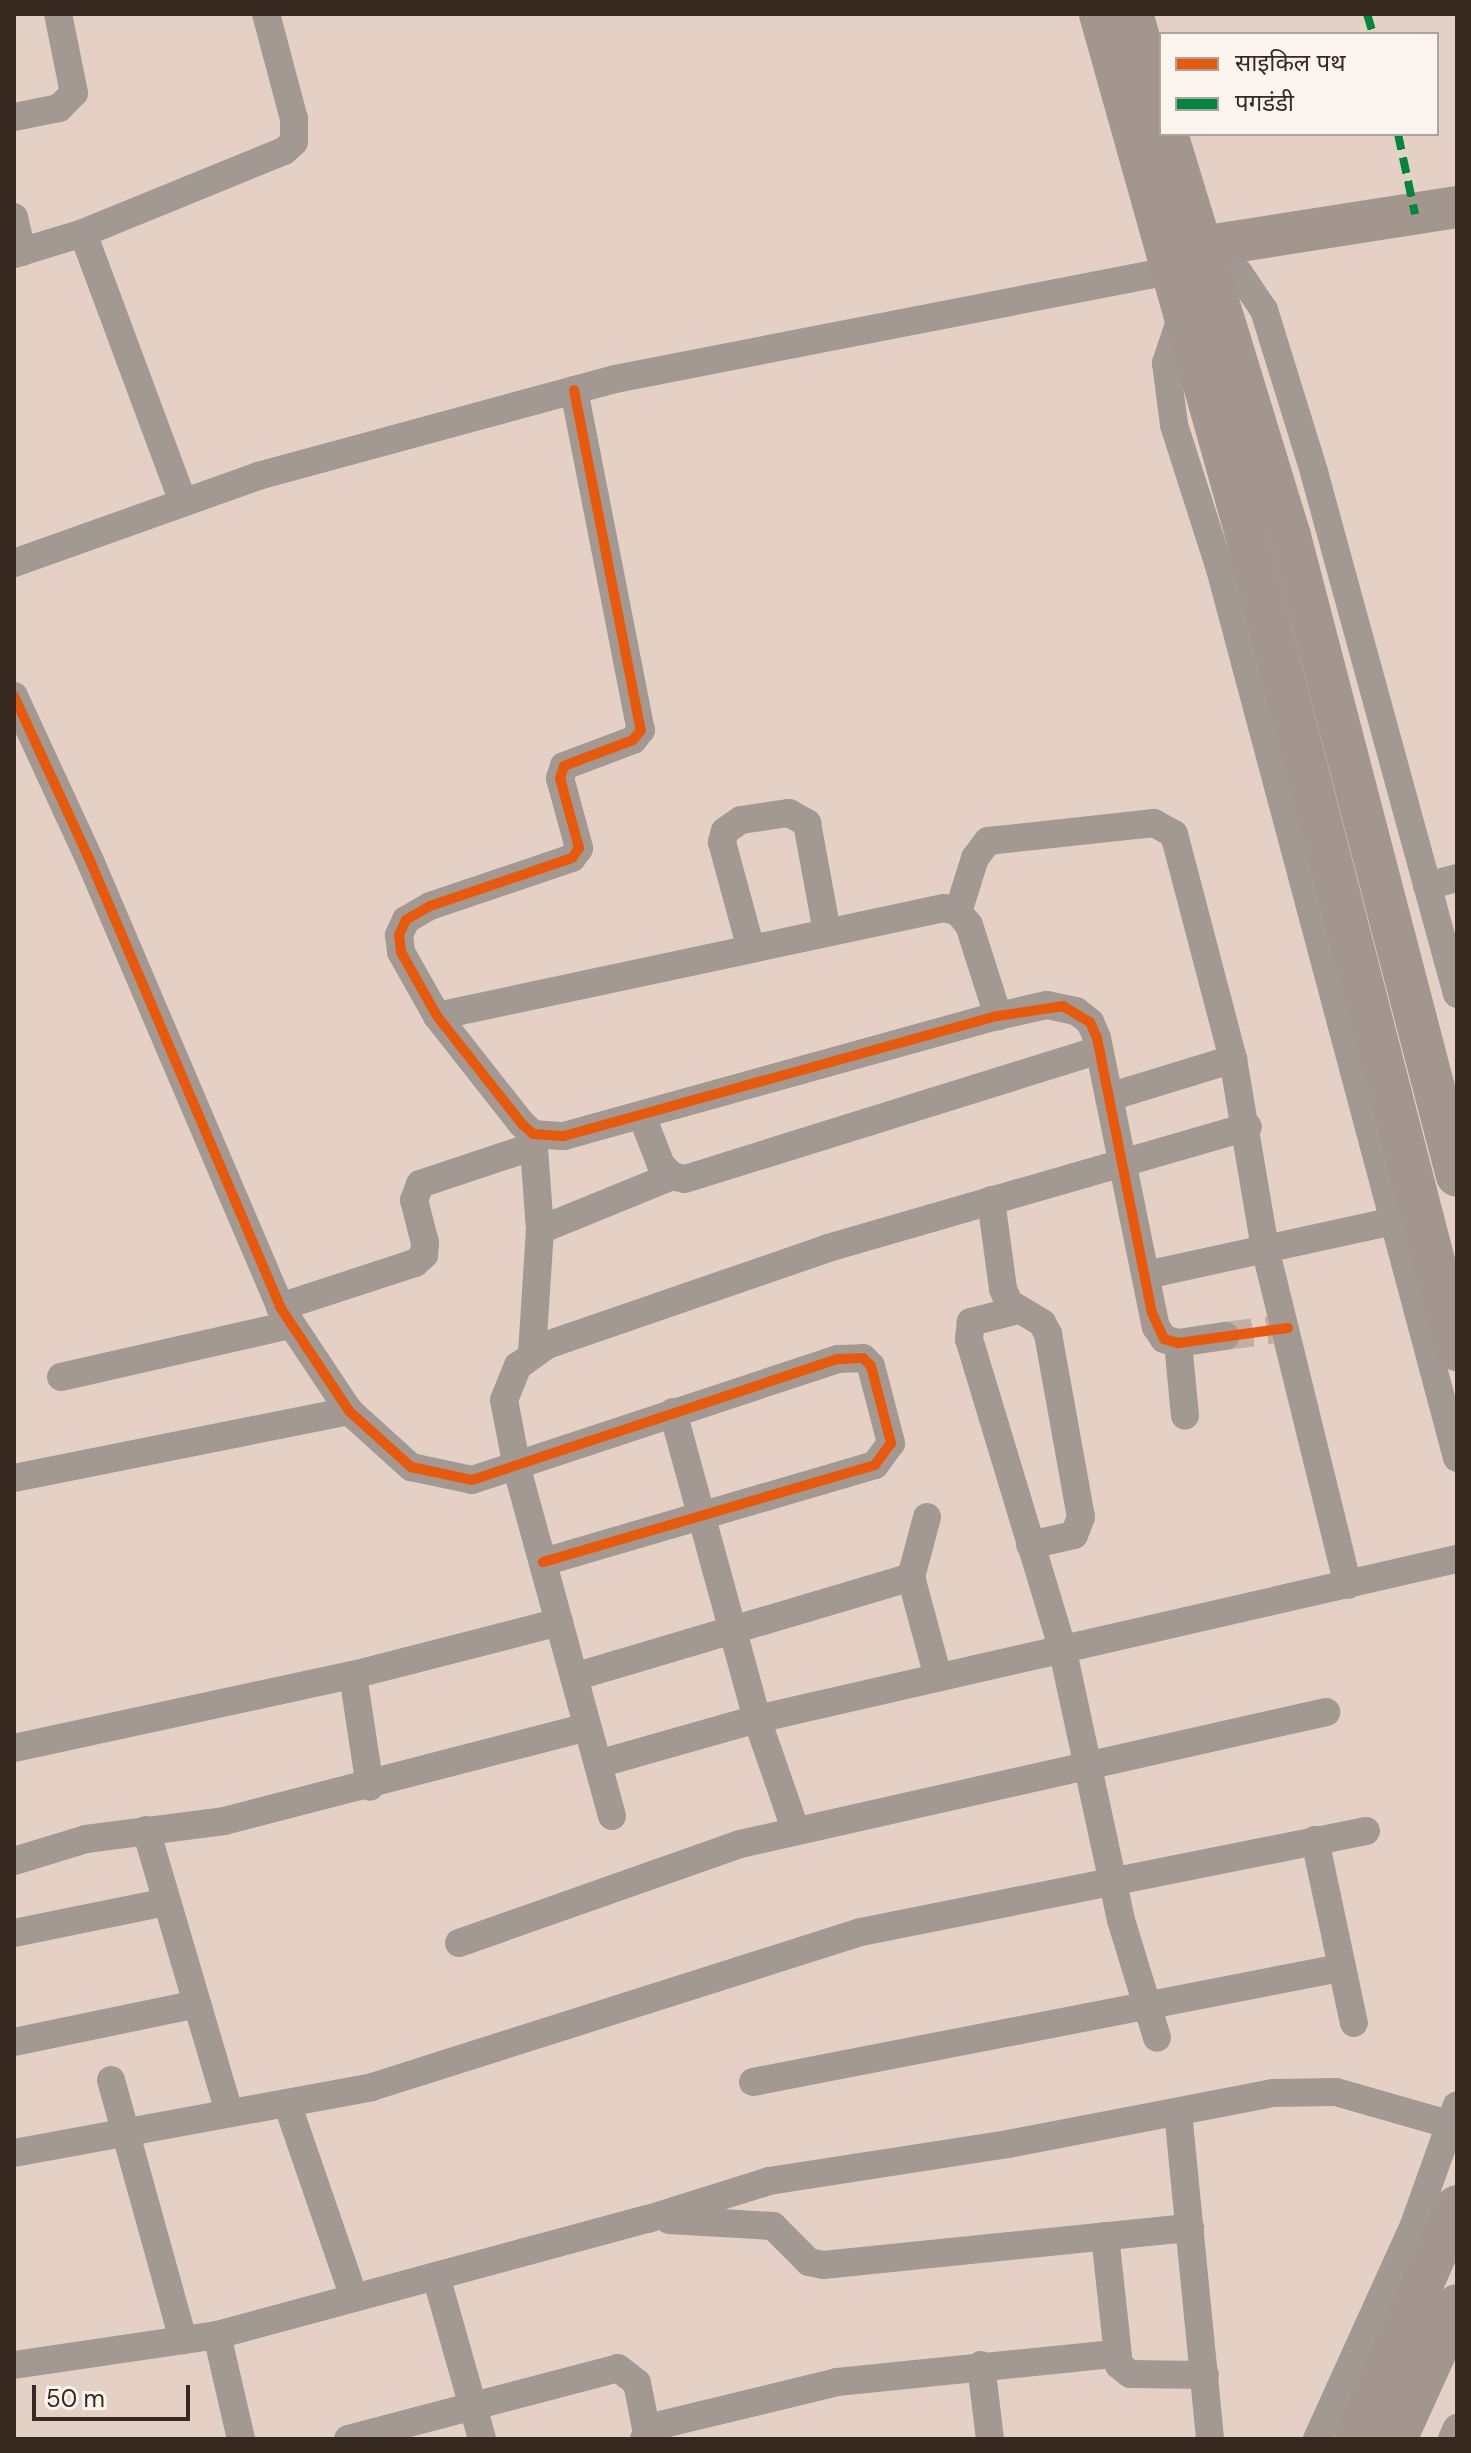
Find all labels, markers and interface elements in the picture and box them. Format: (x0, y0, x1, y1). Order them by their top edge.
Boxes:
legend (1159, 32, 1439, 136)
text: साइकिल पथ (1235, 47, 1346, 78)
text: पगडंडी (1235, 87, 1294, 118)
scale bar (36, 2369, 194, 2419)
text: 50 m (46, 2383, 105, 2414)

